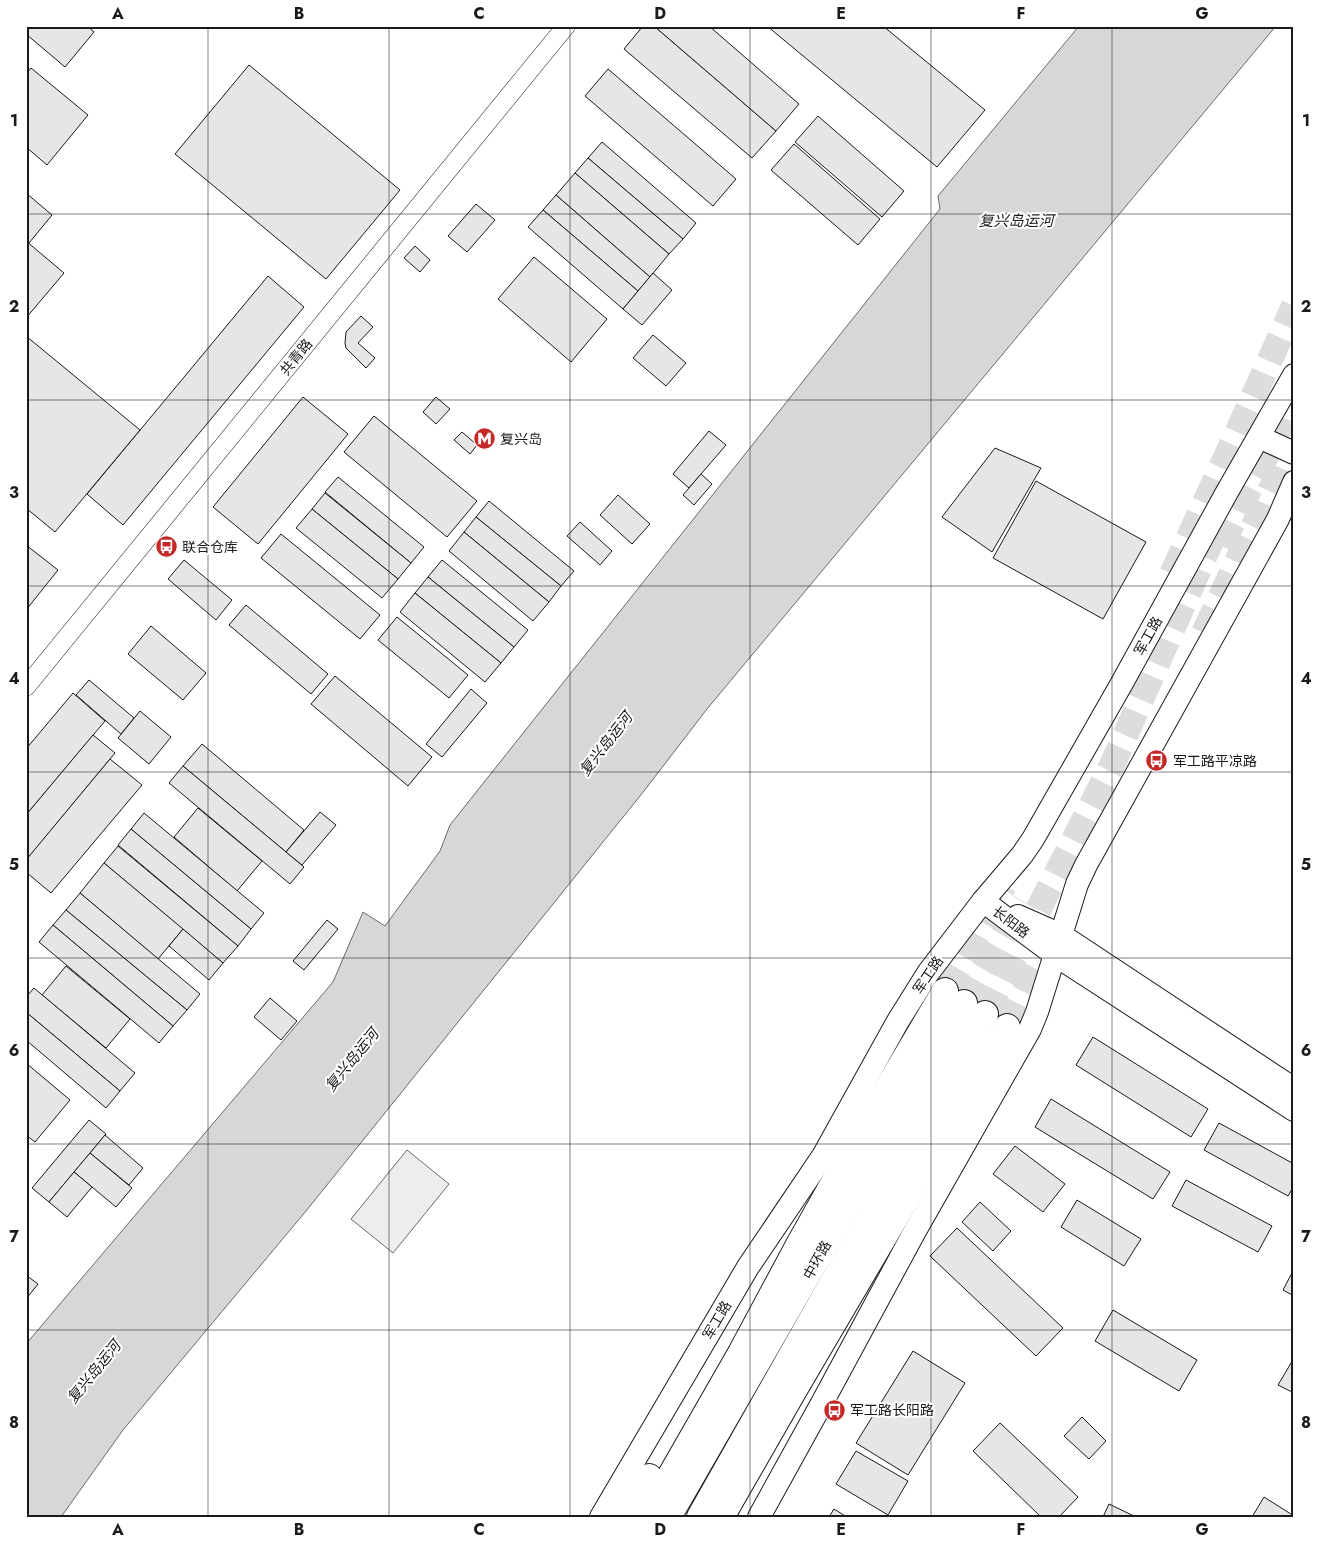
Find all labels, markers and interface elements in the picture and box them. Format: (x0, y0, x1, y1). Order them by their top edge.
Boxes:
text: A (111, 2, 124, 25)
text: B (294, 2, 304, 25)
text: C (473, 2, 485, 25)
text: D (654, 2, 666, 25)
text: E (836, 2, 846, 25)
text: F (1017, 2, 1025, 25)
text: G (1195, 2, 1209, 25)
text: 1 (10, 109, 18, 132)
text: 1 (1302, 109, 1310, 132)
water label: 复兴岛运河 (978, 210, 1056, 232)
text: 2 (9, 295, 19, 318)
text: 2 (1301, 295, 1311, 318)
street label: 共青路 (275, 334, 317, 380)
metro station icon: 复兴岛 (472, 427, 496, 451)
place label: 复兴岛 (500, 429, 542, 449)
text: 3 (9, 481, 19, 504)
text: 3 (1301, 481, 1311, 504)
bus stop icon: 联合仓库 (154, 535, 178, 559)
place label: 联合仓库 (182, 537, 238, 557)
street label: 军工路 (1129, 613, 1167, 659)
text: 4 (8, 667, 20, 690)
text: 4 (1300, 667, 1312, 690)
water label: 复兴岛运河 (574, 705, 640, 780)
bus stop icon: 军工路平凉路 (1145, 749, 1169, 773)
place label: 军工路平凉路 (1173, 751, 1257, 771)
text: 5 (9, 853, 19, 876)
text: 5 (1301, 853, 1311, 876)
street label: 长阳路 (988, 901, 1034, 943)
street label: 军工路 (908, 952, 948, 998)
water label: 复兴岛运河 (320, 1022, 386, 1096)
text: 6 (9, 1039, 19, 1062)
text: 6 (1301, 1039, 1311, 1062)
text: 7 (9, 1225, 19, 1248)
text: 7 (1301, 1225, 1311, 1248)
street label: 中环路 (798, 1237, 836, 1283)
street label: 军工路 (698, 1297, 736, 1343)
water label: 复兴岛运河 (62, 1334, 128, 1408)
bus stop icon: 军工路长阳路 (822, 1398, 846, 1422)
place label: 军工路长阳路 (850, 1400, 934, 1420)
text: 8 (9, 1411, 19, 1434)
text: 8 (1301, 1411, 1311, 1434)
text: A (111, 1518, 124, 1541)
text: B (294, 1518, 304, 1541)
text: C (473, 1518, 485, 1541)
text: D (654, 1518, 666, 1541)
text: E (836, 1518, 846, 1541)
text: F (1017, 1518, 1025, 1541)
text: G (1195, 1518, 1209, 1541)

